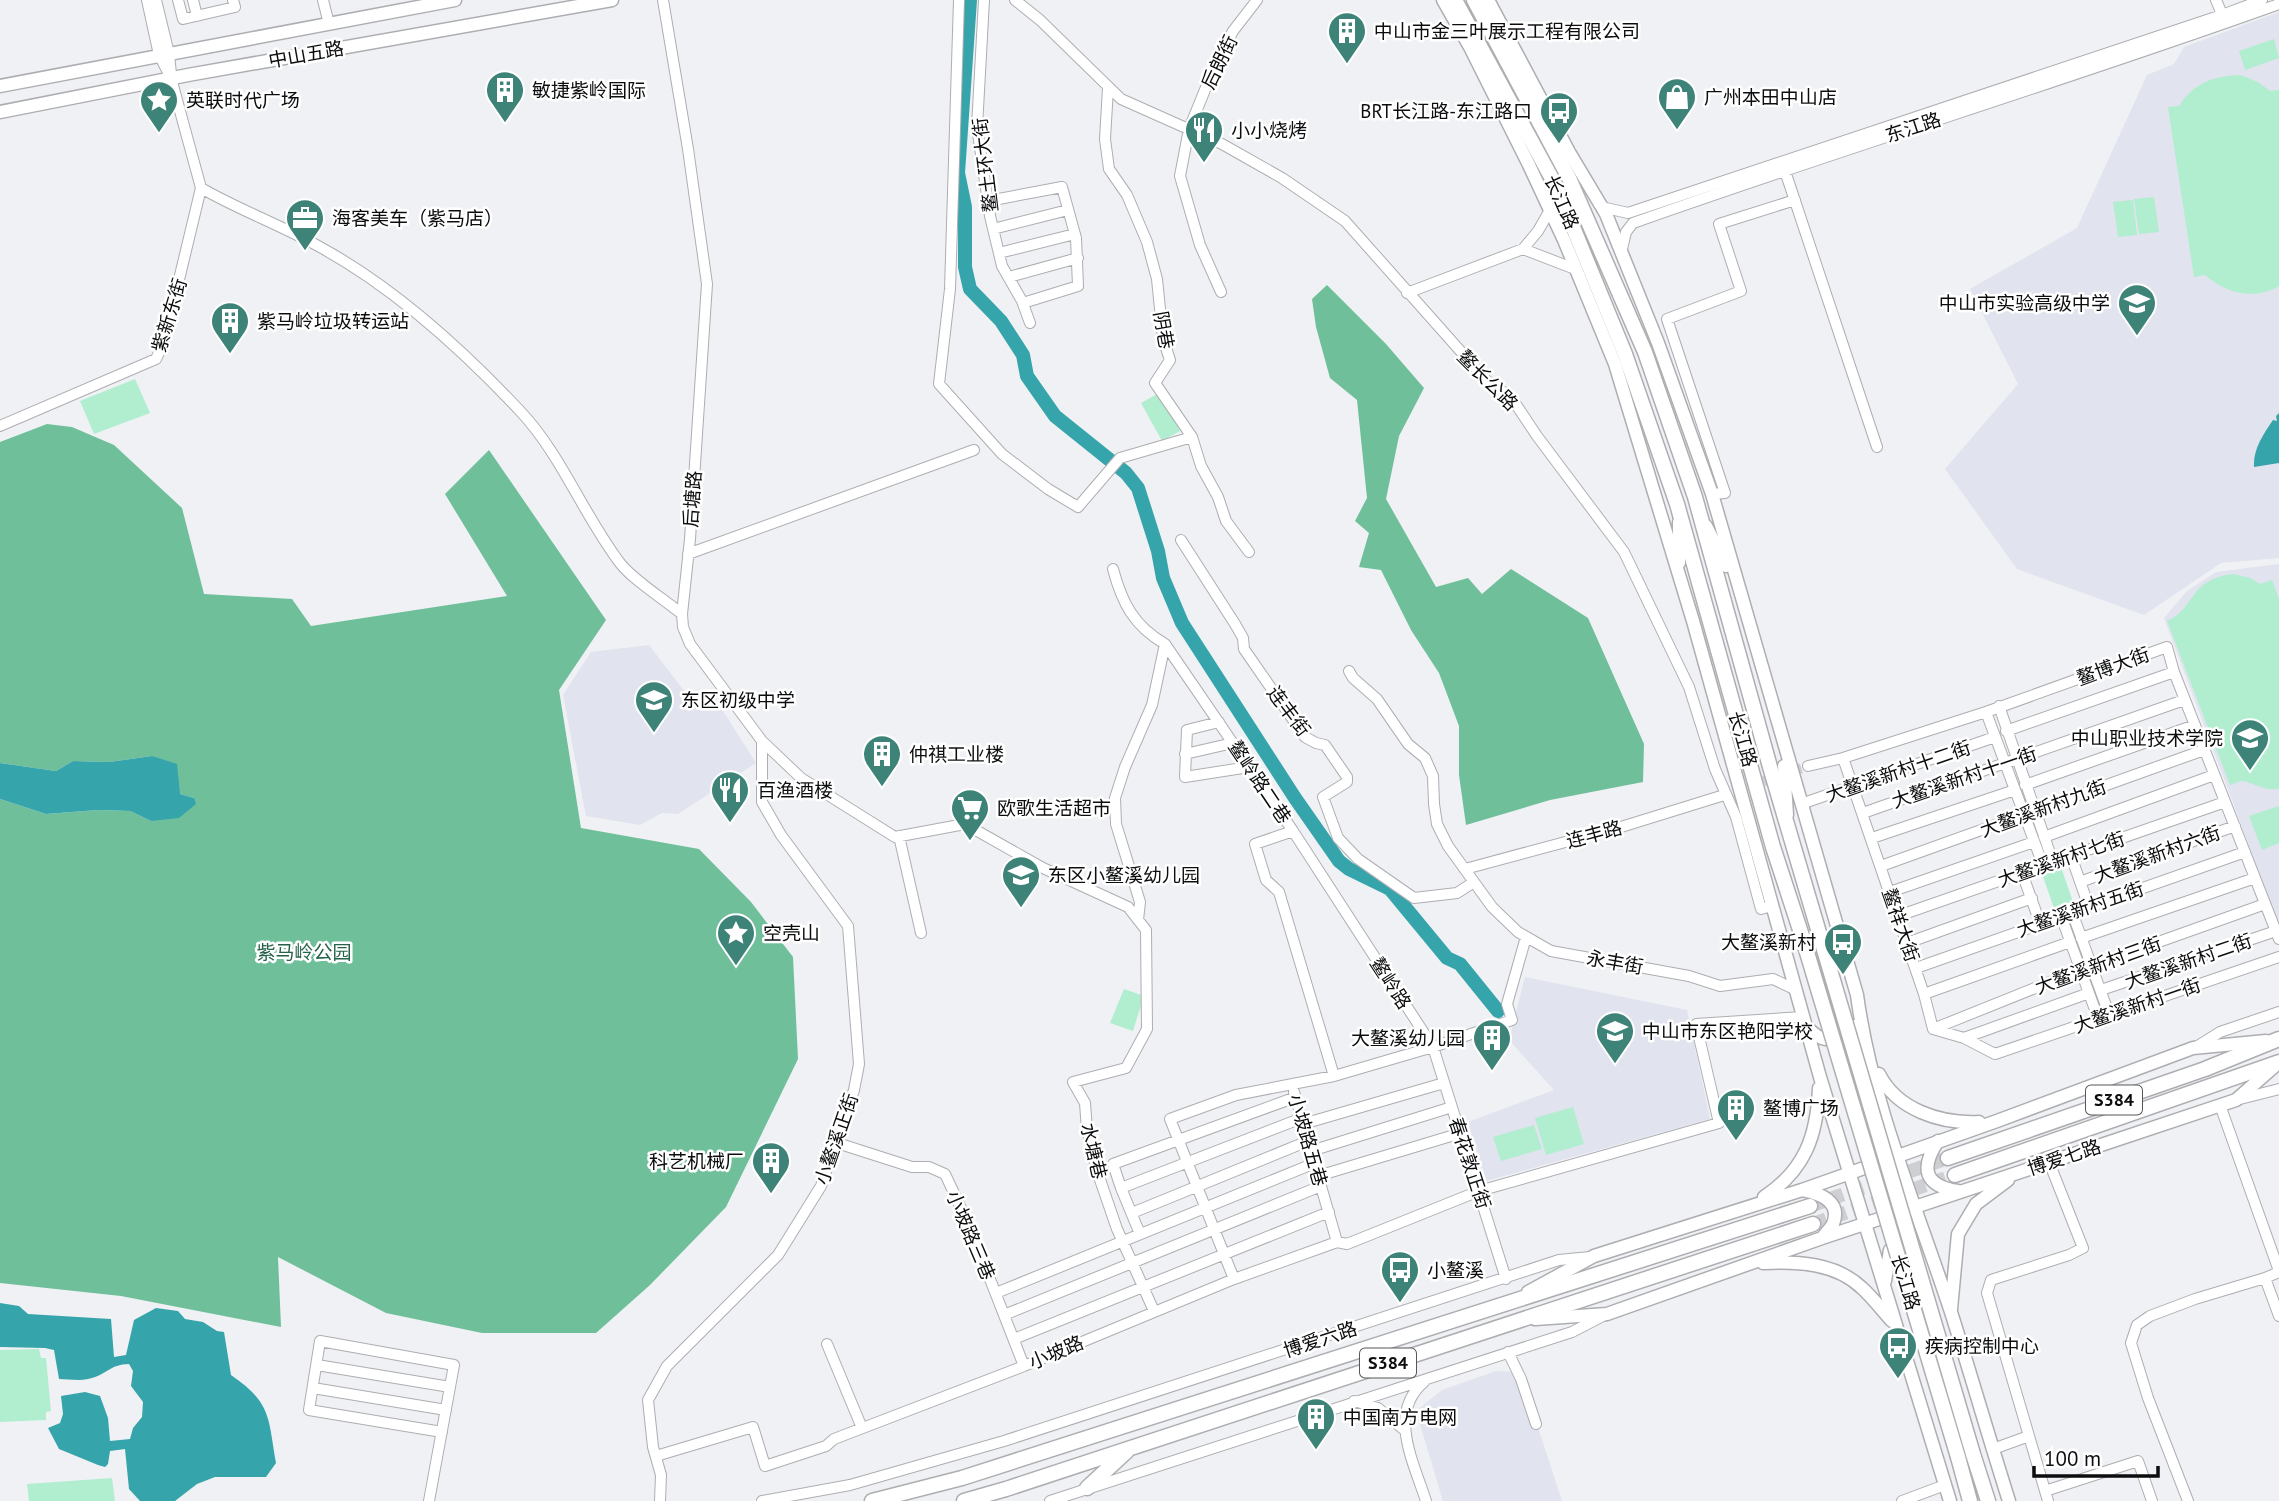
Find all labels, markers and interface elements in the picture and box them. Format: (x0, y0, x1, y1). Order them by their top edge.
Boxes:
building icon: 中山市金三叶展示工程有限公司 (1326, 10, 1368, 65)
place label: 中山市金三叶展示工程有限公司 (1374, 19, 1640, 43)
street label: 后朗街 (1196, 31, 1242, 93)
street label: 中山五路 (266, 36, 346, 72)
building icon: 敏捷紫岭国际 (484, 69, 526, 124)
shop icon: 广州本田中山店 (1656, 76, 1698, 131)
place label: 敏捷紫岭国际 (532, 78, 646, 102)
place icon: 英联时代广场 (138, 79, 180, 134)
place label: 广州本田中山店 (1704, 85, 1837, 109)
place label: 英联时代广场 (186, 88, 300, 112)
bus stop icon: BRT长江路-东江路口 (1538, 90, 1580, 145)
place label: BRT长江路-东江路口 (1360, 99, 1532, 123)
street label: 东江路 (1882, 107, 1944, 147)
restaurant icon: 小小烧烤 (1183, 109, 1225, 164)
street label: 鳌土环大街 (967, 116, 1003, 214)
place label: 小小烧烤 (1231, 118, 1307, 142)
street label: 长江路 (1539, 171, 1585, 233)
office icon: 海客美车（紫马店） (284, 197, 326, 252)
place label: 海客美车（紫马店） (332, 206, 503, 230)
street label: 紫新东街 (146, 275, 192, 355)
school or university icon: 中山市实验高级中学 (2116, 282, 2158, 337)
place label: 中山市实验高级中学 (1939, 291, 2110, 315)
building icon: 紫马岭垃圾转运站 (209, 300, 251, 355)
place label: 紫马岭垃圾转运站 (257, 309, 409, 333)
street label: 阴巷 (1149, 309, 1179, 351)
street label: 鳌长公路 (1453, 345, 1523, 415)
street label: 后塘路 (678, 470, 706, 528)
street label: 鳌博大街 (2073, 642, 2153, 690)
school or university icon: 东区初级中学 (633, 679, 675, 734)
street label: 连丰街 (1262, 681, 1316, 741)
place label: 东区初级中学 (681, 688, 795, 712)
street label: 长江路 (1724, 708, 1762, 770)
school or university icon: 中山职业技术学院 (2229, 717, 2271, 772)
place label: 中山职业技术学院 (2071, 726, 2223, 750)
building icon: 仲祺工业楼 (861, 733, 903, 788)
street label: 大鳌溪新村十二街 (1822, 735, 1974, 807)
street label: 鳌岭路二巷 (1223, 736, 1297, 828)
street label: 大鳌溪新村十一街 (1888, 741, 2040, 813)
place label: 仲祺工业楼 (909, 742, 1004, 766)
restaurant icon: 百渔酒楼 (709, 769, 751, 824)
street label: 大鳌溪新村九街 (1976, 774, 2110, 842)
place label: 百渔酒楼 (757, 778, 833, 802)
supermarket icon: 欧歌生活超市 (949, 787, 991, 842)
place label: 欧歌生活超市 (997, 796, 1111, 820)
street label: 连丰路 (1563, 815, 1625, 853)
street label: 大鳌溪新村六街 (2090, 820, 2224, 888)
street label: 大鳌溪新村七街 (1994, 826, 2128, 892)
school or university icon: 东区小鳌溪幼儿园 (1000, 854, 1042, 909)
place label: 东区小鳌溪幼儿园 (1048, 863, 1200, 887)
street label: 大鳌溪新村五街 (2013, 876, 2147, 942)
street label: 鳌祥大街 (1877, 885, 1925, 965)
place icon: 空壳山 (715, 912, 757, 967)
place label: 空壳山 (763, 921, 820, 945)
bus stop icon: 大鳌溪新村 (1822, 921, 1864, 976)
street label: 大鳌溪新村二街 (2121, 928, 2255, 994)
place label: 大鳌溪新村 (1721, 930, 1816, 954)
street label: 大鳌溪新村三街 (2031, 931, 2165, 999)
park label: 紫马岭公园 (256, 940, 352, 964)
street label: 永丰街 (1585, 945, 1645, 979)
street label: 鳌岭路 (1365, 953, 1417, 1013)
street label: 大鳌溪新村一街 (2070, 972, 2204, 1038)
school or university icon: 中山市东区艳阳学校 (1594, 1010, 1636, 1065)
building icon: 大鳌溪幼儿园 (1471, 1017, 1513, 1072)
place label: 中山市东区艳阳学校 (1642, 1019, 1813, 1043)
place label: 大鳌溪幼儿园 (1351, 1026, 1465, 1050)
road number: S384 (2086, 1086, 2142, 1114)
building icon: 鳌博广场 (1715, 1087, 1757, 1142)
street label: 小鳌溪正街 (809, 1090, 863, 1188)
street label: 小坡路五巷 (1283, 1091, 1333, 1189)
place label: 鳌博广场 (1763, 1096, 1839, 1120)
street label: 春花敦正街 (1444, 1114, 1496, 1212)
street label: 水塘巷 (1076, 1121, 1112, 1181)
street label: 博爱七路 (2024, 1134, 2104, 1180)
building icon: 科艺机械厂 (750, 1140, 792, 1195)
place label: 科艺机械厂 (649, 1149, 744, 1173)
street label: 小坡路三巷 (941, 1187, 1001, 1283)
bus stop icon: 小鳌溪 (1379, 1249, 1421, 1304)
street label: 长江路 (1886, 1251, 1926, 1313)
place label: 小鳌溪 (1427, 1258, 1484, 1282)
street label: 博爱六路 (1280, 1316, 1360, 1362)
bus stop icon: 疾病控制中心 (1877, 1325, 1919, 1380)
street label: 小坡路 (1025, 1330, 1087, 1374)
place label: 疾病控制中心 (1925, 1334, 2039, 1358)
road number: S384 (1360, 1348, 1416, 1378)
building icon: 中国南方电网 (1295, 1396, 1337, 1451)
place label: 中国南方电网 (1343, 1405, 1457, 1429)
scale bar (2034, 1434, 2158, 1478)
text: 100 m (2044, 1445, 2101, 1472)

